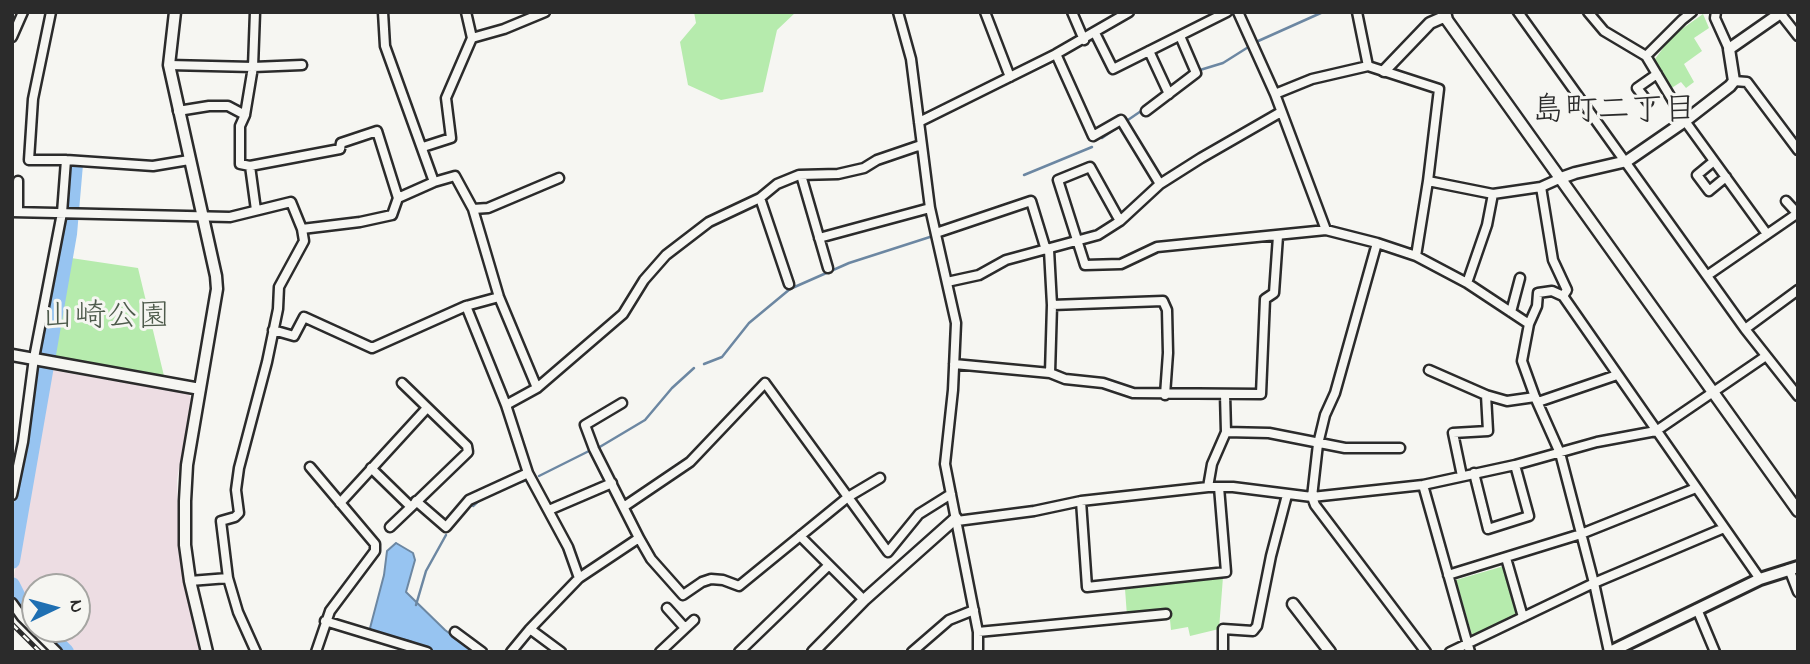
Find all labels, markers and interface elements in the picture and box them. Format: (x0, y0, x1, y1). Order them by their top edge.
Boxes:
district label: 島町二丁目 (1532, 94, 1696, 134)
park label: 山崎公園 (42, 301, 170, 339)
north arrow (21, 573, 91, 643)
text: N (61, 599, 89, 614)

